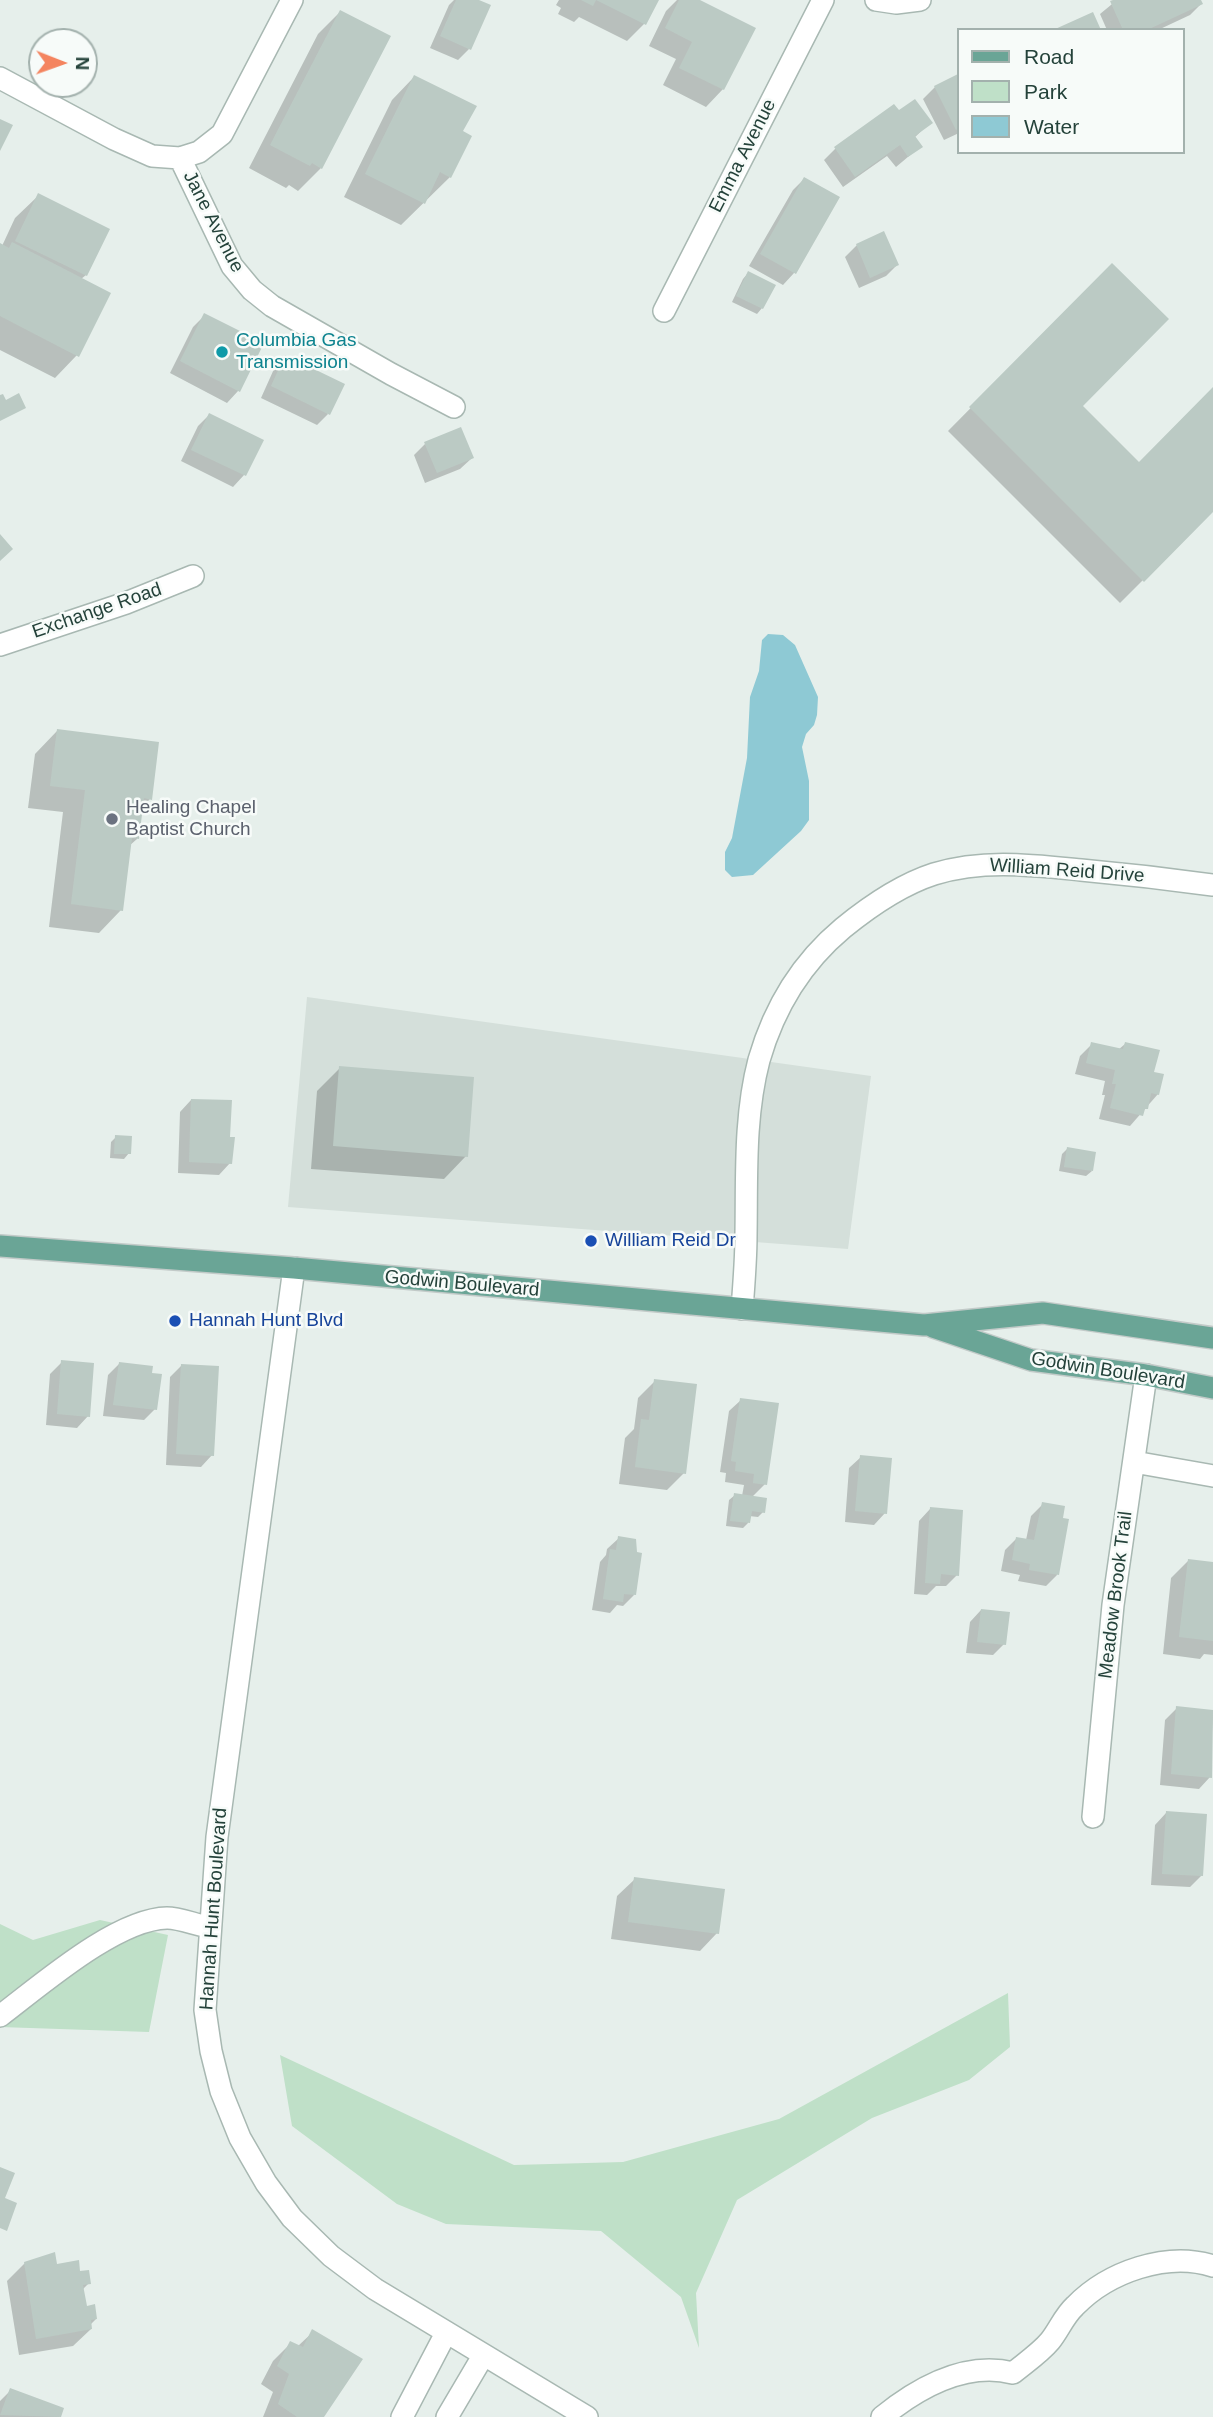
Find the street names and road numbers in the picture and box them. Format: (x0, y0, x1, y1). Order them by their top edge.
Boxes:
street label: Emma Avenue (705, 95, 781, 217)
street label: Jane Avenue (178, 168, 248, 276)
street label: Exchange Road (29, 578, 165, 644)
street label: William Reid Drive (989, 854, 1145, 888)
street label: Godwin Boulevard (384, 1266, 540, 1302)
street label: Godwin Boulevard (1030, 1348, 1186, 1394)
street label: Meadow Brook Trail (1094, 1510, 1138, 1680)
street label: Hannah Hunt Boulevard (196, 1807, 232, 2011)

